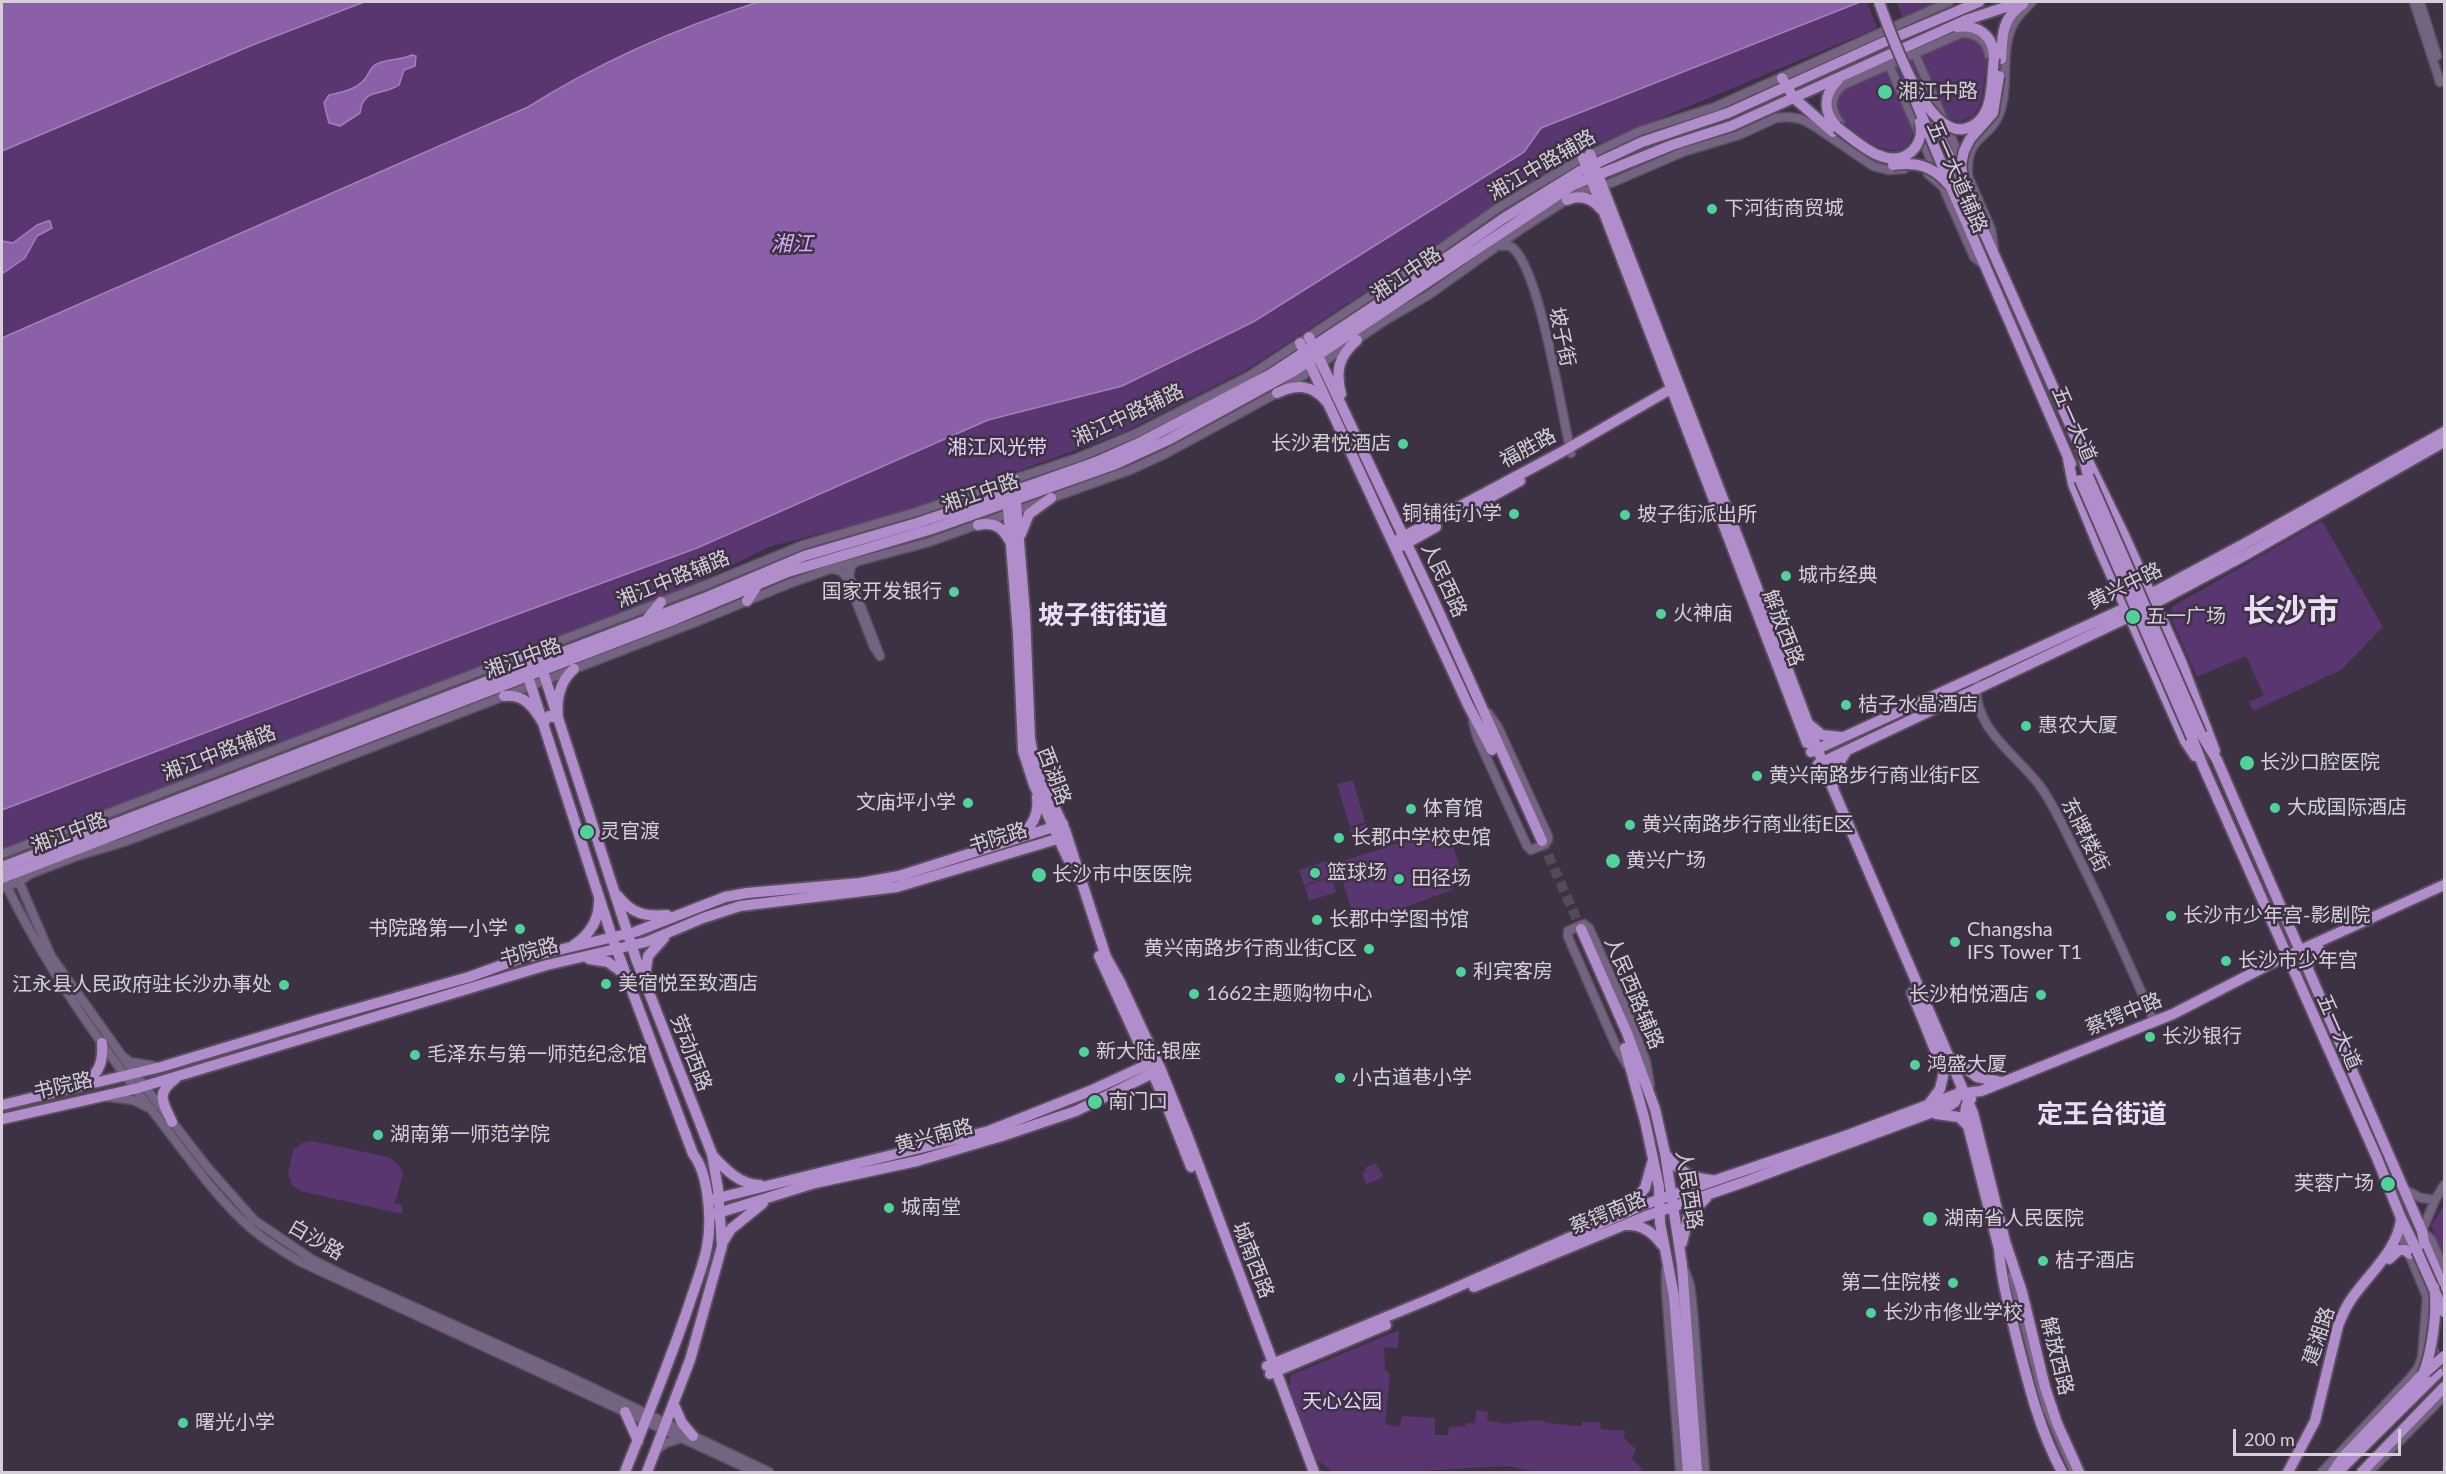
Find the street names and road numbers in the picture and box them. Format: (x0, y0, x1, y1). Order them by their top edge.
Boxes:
street label: 五一大道辅路 (1922, 117, 1992, 237)
street label: 湘江中路辅路 (1484, 125, 1600, 205)
street label: 湘江中路 (1366, 242, 1446, 306)
street label: 坡子街 (1544, 305, 1580, 369)
street label: 湘江中路辅路 (1069, 379, 1187, 451)
street label: 五一大道 (2047, 383, 2101, 465)
street label: 福胜路 (1496, 423, 1560, 473)
street label: 湘江中路 (938, 469, 1022, 517)
street label: 人民西路 (1416, 539, 1472, 621)
street label: 湘江中路辅路 (613, 545, 733, 613)
street label: 黄兴中路 (2084, 558, 2166, 614)
street label: 解放西路 (1757, 586, 1809, 670)
street label: 湘江中路 (481, 633, 565, 683)
street label: 湘江中路辅路 (159, 720, 279, 786)
street label: 西湖路 (1032, 744, 1076, 808)
street label: 东牌楼街 (2056, 794, 2114, 876)
street label: 湘江中路 (27, 807, 111, 859)
street label: 书院路 (966, 818, 1030, 858)
street label: 书院路 (497, 933, 561, 971)
street label: 人民西路辅路 (1600, 933, 1668, 1053)
street label: 蔡锷中路 (2082, 988, 2166, 1040)
street label: 五一大道 (2312, 991, 2366, 1073)
street label: 劳动西路 (665, 1011, 717, 1095)
street label: 书院路 (31, 1068, 95, 1104)
street label: 黄兴南路 (892, 1114, 976, 1158)
street label: 人民西路 (1671, 1149, 1707, 1231)
street label: 蔡锷南路 (1566, 1187, 1650, 1239)
street label: 白沙路 (284, 1215, 348, 1265)
street label: 城南西路 (1227, 1218, 1279, 1302)
street label: 建湘路 (2298, 1304, 2340, 1368)
street label: 解放西路 (2036, 1314, 2078, 1398)

